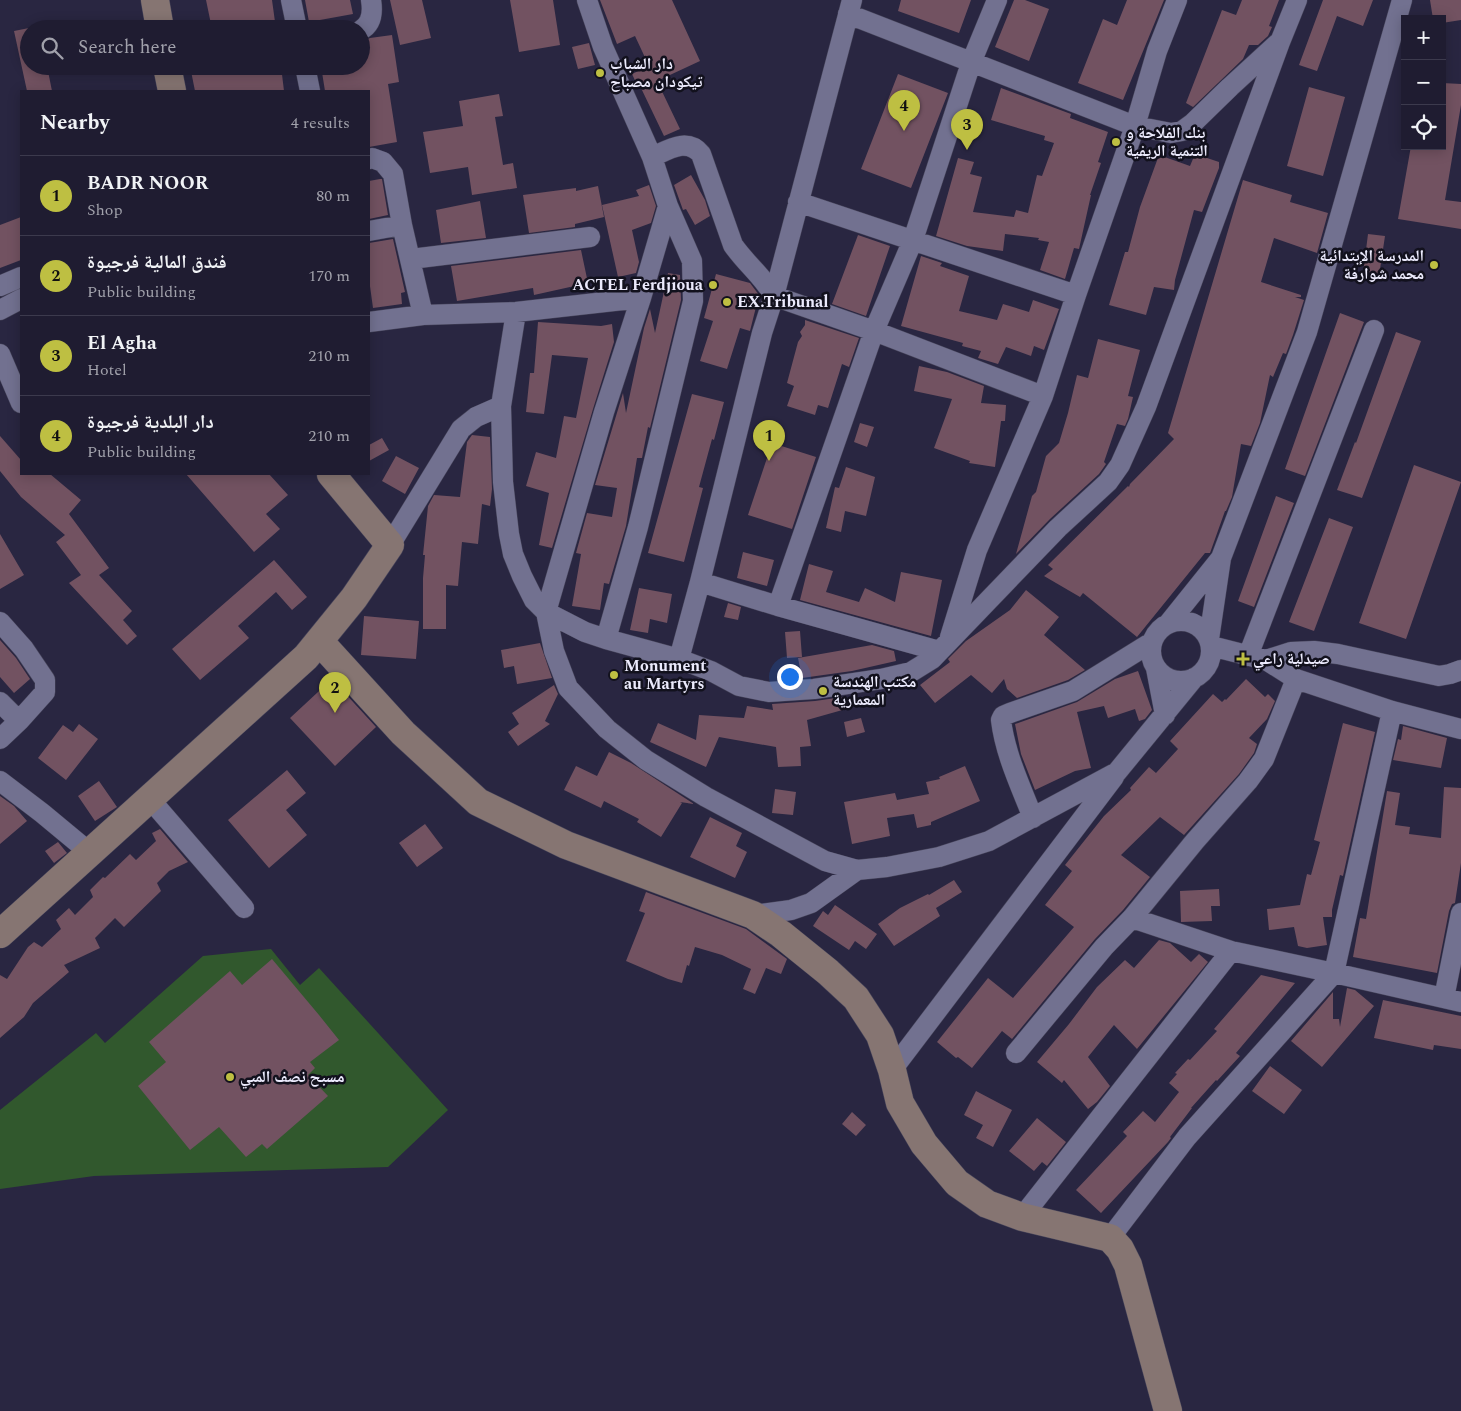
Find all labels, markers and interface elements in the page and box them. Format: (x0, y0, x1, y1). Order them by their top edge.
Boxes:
map controls (1401, 15, 1446, 150)
button: + (1401, 15, 1446, 60)
search box (20, 20, 370, 75)
text: Search here (78, 33, 177, 62)
icon: search (38, 34, 66, 62)
place label: دار الشباب تيكودان مصباح (610, 52, 703, 94)
button: − (1401, 60, 1446, 105)
marker: دار الشباب تيكودان مصباح (594, 67, 606, 79)
pin: 4 (888, 90, 920, 131)
button: locate (1401, 105, 1446, 150)
text: Nearby (40, 107, 110, 139)
pin: 3 (951, 109, 983, 150)
text: 4 results (291, 111, 350, 135)
place label: بنك الفلاحة و التنمية الريفية (1126, 121, 1208, 163)
marker: بنك الفلاحة و التنمية الريفية (1110, 136, 1122, 148)
text: BADR NOOR (87, 169, 209, 198)
text: 1 (52, 184, 60, 208)
text: 80 m (316, 184, 350, 208)
text: Shop (87, 198, 123, 222)
place label: المدرسة الإبتدائية محمد شوارفة (1320, 244, 1424, 286)
text: فندق المالية فرجيوة (87, 248, 227, 277)
marker: المدرسة الإبتدائية محمد شوارفة (1428, 259, 1440, 271)
text: 2 (52, 264, 60, 288)
text: 170 m (308, 264, 350, 288)
place label: ACTEL Ferdjioua (572, 273, 704, 297)
marker: ACTEL Ferdjioua (707, 279, 719, 291)
text: Public building (87, 280, 196, 304)
place label: EX.Tribunal (737, 290, 828, 314)
marker: EX.Tribunal (721, 296, 733, 308)
text: El Agha (87, 329, 157, 358)
text: 3 (52, 344, 60, 368)
text: 210 m (308, 344, 350, 368)
text: Hotel (87, 358, 127, 382)
text: دار البلدية فرجيوة (87, 408, 214, 437)
pin: 1 (753, 420, 785, 461)
text: 4 (52, 424, 60, 448)
text: 210 m (308, 424, 350, 448)
text: Public building (87, 440, 196, 464)
place label: صيدلية راعي (1253, 647, 1330, 671)
marker: صيدلية راعي (1237, 653, 1249, 665)
place label: Monument au Martyrs (624, 654, 706, 696)
your location (777, 664, 803, 690)
marker: Monument au Martyrs (608, 669, 620, 681)
place label: مكتب الهندسة المعمارية (833, 670, 916, 712)
pin: 2 (319, 672, 351, 713)
marker: مكتب الهندسة المعمارية (817, 685, 829, 697)
place label: مسبح نصف المبي (240, 1065, 345, 1089)
marker: مسبح نصف المبي (224, 1071, 236, 1083)

